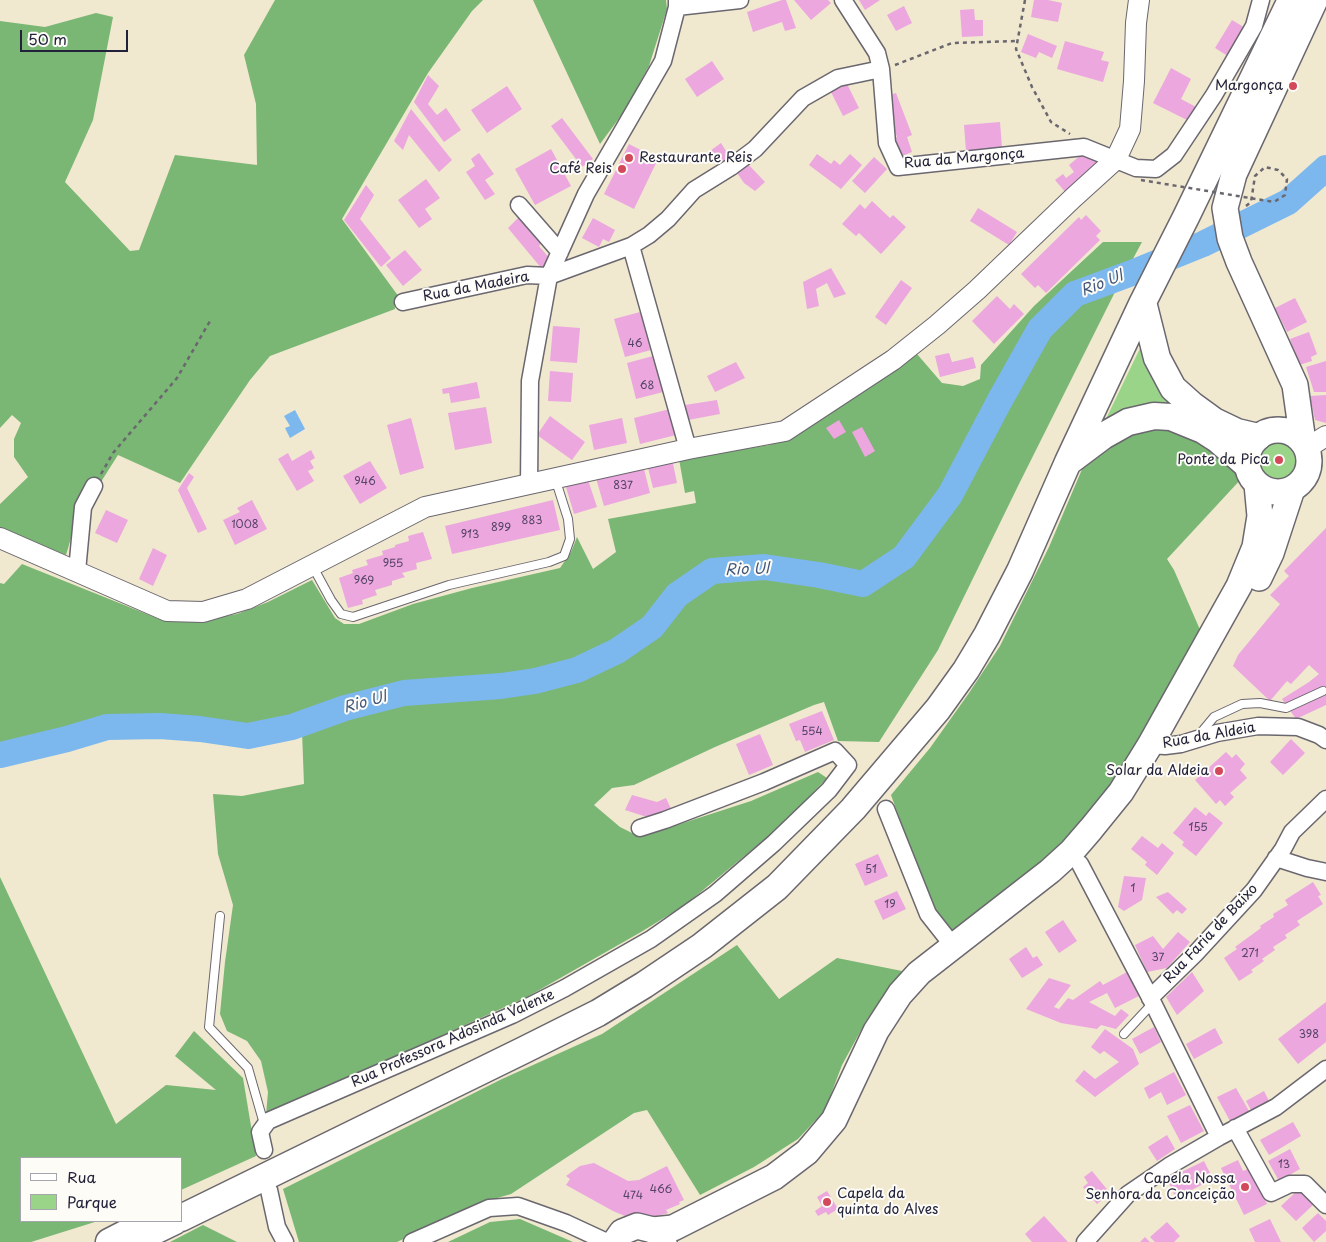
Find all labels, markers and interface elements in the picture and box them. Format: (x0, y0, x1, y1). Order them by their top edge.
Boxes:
scale bar (22, 20, 130, 52)
text: 50 m (28, 27, 67, 50)
place label: Margonça (1215, 78, 1283, 94)
marker: Margonça (1287, 80, 1299, 92)
street label: Rua da Margonça (903, 145, 1025, 173)
place label: Restaurante Reis (639, 150, 752, 166)
marker: Restaurante Reis (623, 152, 635, 164)
place label: Café Reis (549, 161, 612, 177)
marker: Café Reis (616, 163, 628, 175)
water label: Rio Ul (1078, 267, 1126, 301)
street label: Rua da Madeira (421, 268, 531, 306)
house number: 46 (628, 337, 642, 351)
house number: 68 (640, 379, 654, 393)
place label: Ponte da Pica (1177, 452, 1269, 468)
marker: Ponte da Pica (1273, 454, 1285, 466)
house number: 946 (354, 475, 376, 489)
house number: 837 (613, 479, 633, 493)
house number: 883 (522, 514, 542, 528)
house number: 1008 (231, 518, 259, 532)
house number: 899 (491, 521, 511, 535)
house number: 913 (461, 528, 479, 542)
house number: 955 (383, 557, 403, 571)
water label: Rio Ul (725, 560, 769, 580)
house number: 969 (354, 574, 374, 588)
water label: Rio Ul (342, 689, 388, 717)
street label: Rua da Aldeia (1161, 720, 1257, 752)
house number: 554 (801, 725, 823, 739)
place label: Solar da Aldeia (1106, 763, 1209, 779)
marker: Solar da Aldeia (1213, 765, 1225, 777)
house number: 155 (1188, 821, 1208, 835)
house number: 51 (865, 863, 877, 877)
street label: Rua Faria de Baixo (1161, 881, 1261, 987)
house number: 1 (1131, 882, 1135, 896)
house number: 19 (884, 898, 896, 912)
house number: 271 (1241, 947, 1259, 961)
house number: 37 (1152, 951, 1164, 965)
street label: Rua Professora Adosinda Valente (349, 986, 557, 1092)
house number: 398 (1299, 1028, 1319, 1042)
legend (20, 1157, 182, 1222)
house number: 13 (1278, 1158, 1290, 1172)
text: Rua (67, 1165, 96, 1188)
place label: Capela Nossa Senhora da Conceição (1085, 1171, 1235, 1204)
marker: Capela Nossa Senhora da Conceição (1239, 1181, 1251, 1193)
house number: 466 (650, 1183, 672, 1197)
place label: Capela da quinta do Alves (837, 1186, 938, 1218)
house number: 474 (623, 1189, 643, 1203)
text: Parque (67, 1190, 117, 1213)
marker: Capela da quinta do Alves (821, 1196, 833, 1208)

